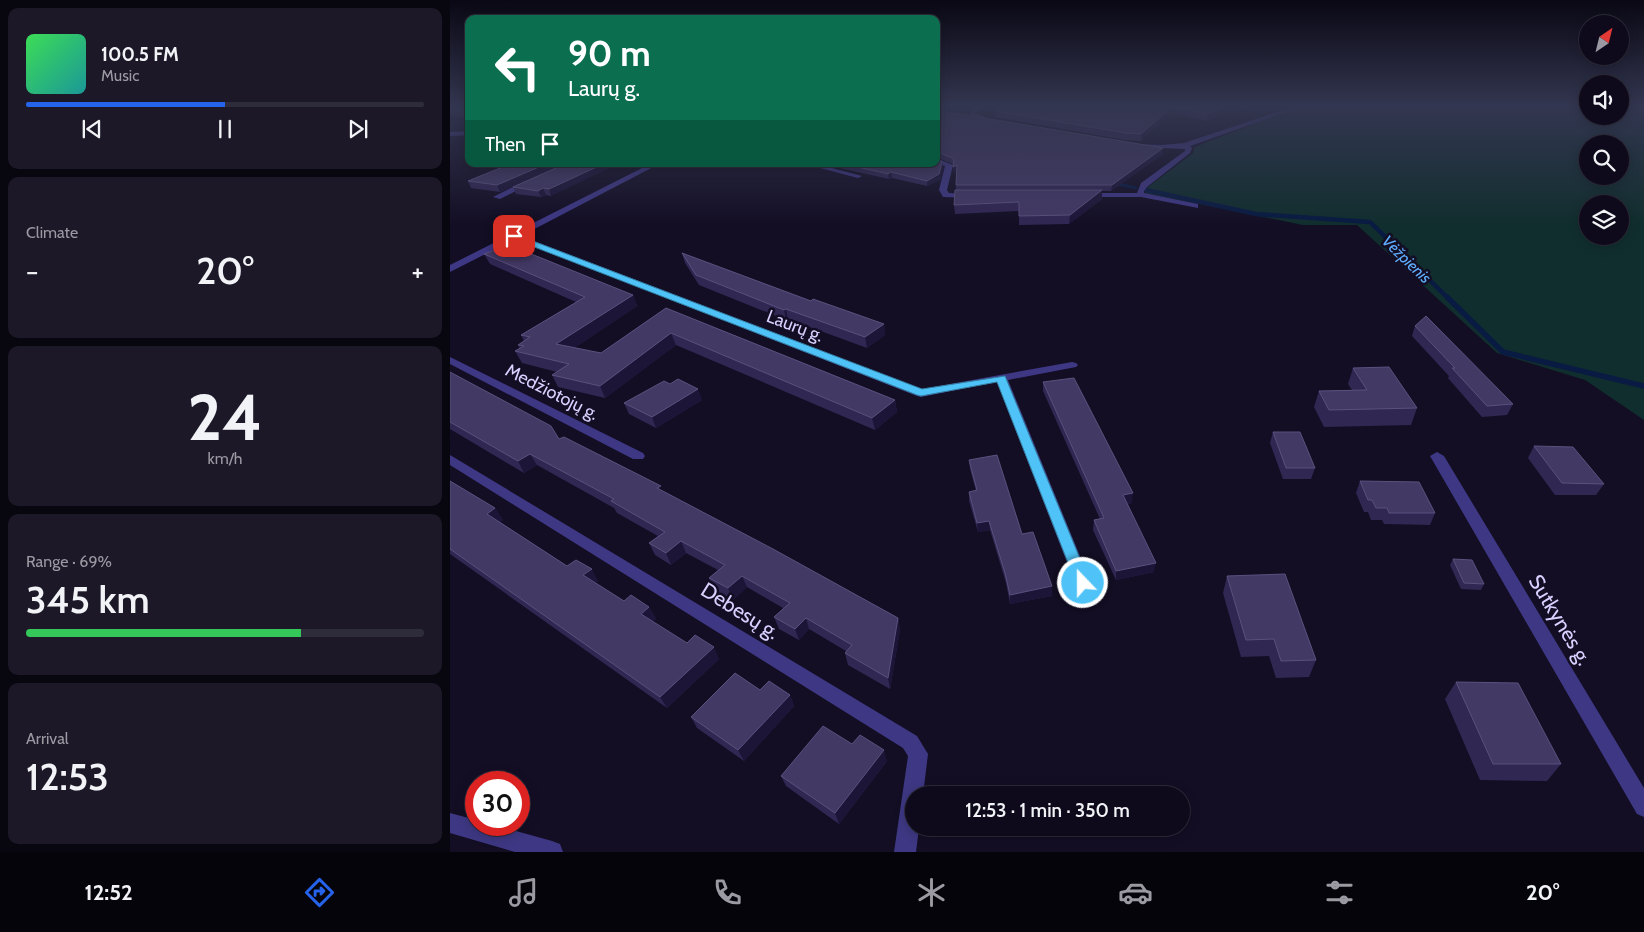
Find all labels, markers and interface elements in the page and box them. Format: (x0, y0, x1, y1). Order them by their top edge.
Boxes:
north arrow (1579, 15, 1629, 65)
map controls (1579, 15, 1629, 245)
text: 90 m (568, 32, 651, 75)
icon: left (485, 35, 550, 100)
text: 100.5 FM (101, 43, 179, 66)
text: Music (101, 66, 139, 85)
text: Laurų g. (568, 75, 640, 102)
button: sound (1579, 75, 1629, 125)
icon: previous (78, 115, 106, 143)
icon: pause (211, 115, 239, 143)
icon: next (344, 115, 372, 143)
icon: arrive (536, 130, 564, 158)
text: Then (485, 133, 526, 156)
button: search (1579, 135, 1629, 185)
button: layers (1579, 195, 1629, 245)
pin (493, 215, 535, 257)
icon: arrive (500, 222, 528, 250)
text: Climate (26, 223, 78, 242)
water label: Vėžpienis (1378, 231, 1435, 287)
text: 20° (196, 247, 254, 294)
text: − (26, 254, 38, 288)
text: + (412, 254, 424, 288)
street label: Laurų g. (764, 305, 826, 347)
street label: Medžiotojų g. (502, 359, 602, 425)
text: 24 (188, 377, 262, 456)
text: km/h (207, 449, 243, 468)
text: Range · 69% (26, 552, 112, 571)
position arrow (1056, 556, 1108, 608)
street label: Sutkynės g. (1524, 570, 1597, 669)
text: 345 km (26, 576, 150, 623)
street label: Debesų g. (697, 577, 784, 644)
text: Arrival (26, 729, 69, 748)
text: 12:53 (26, 753, 109, 800)
speed limit sign: 30 (465, 771, 530, 836)
text: 12:53 · 1 min · 350 m (965, 799, 1130, 822)
icon: directions (302, 875, 337, 910)
icon: music (506, 875, 541, 910)
icon: phone (710, 875, 745, 910)
icon: climate (914, 875, 949, 910)
icon: car (1118, 875, 1153, 910)
icon: filters (1322, 875, 1357, 910)
text: 12:52 (85, 879, 133, 906)
text: 20° (1526, 879, 1559, 906)

